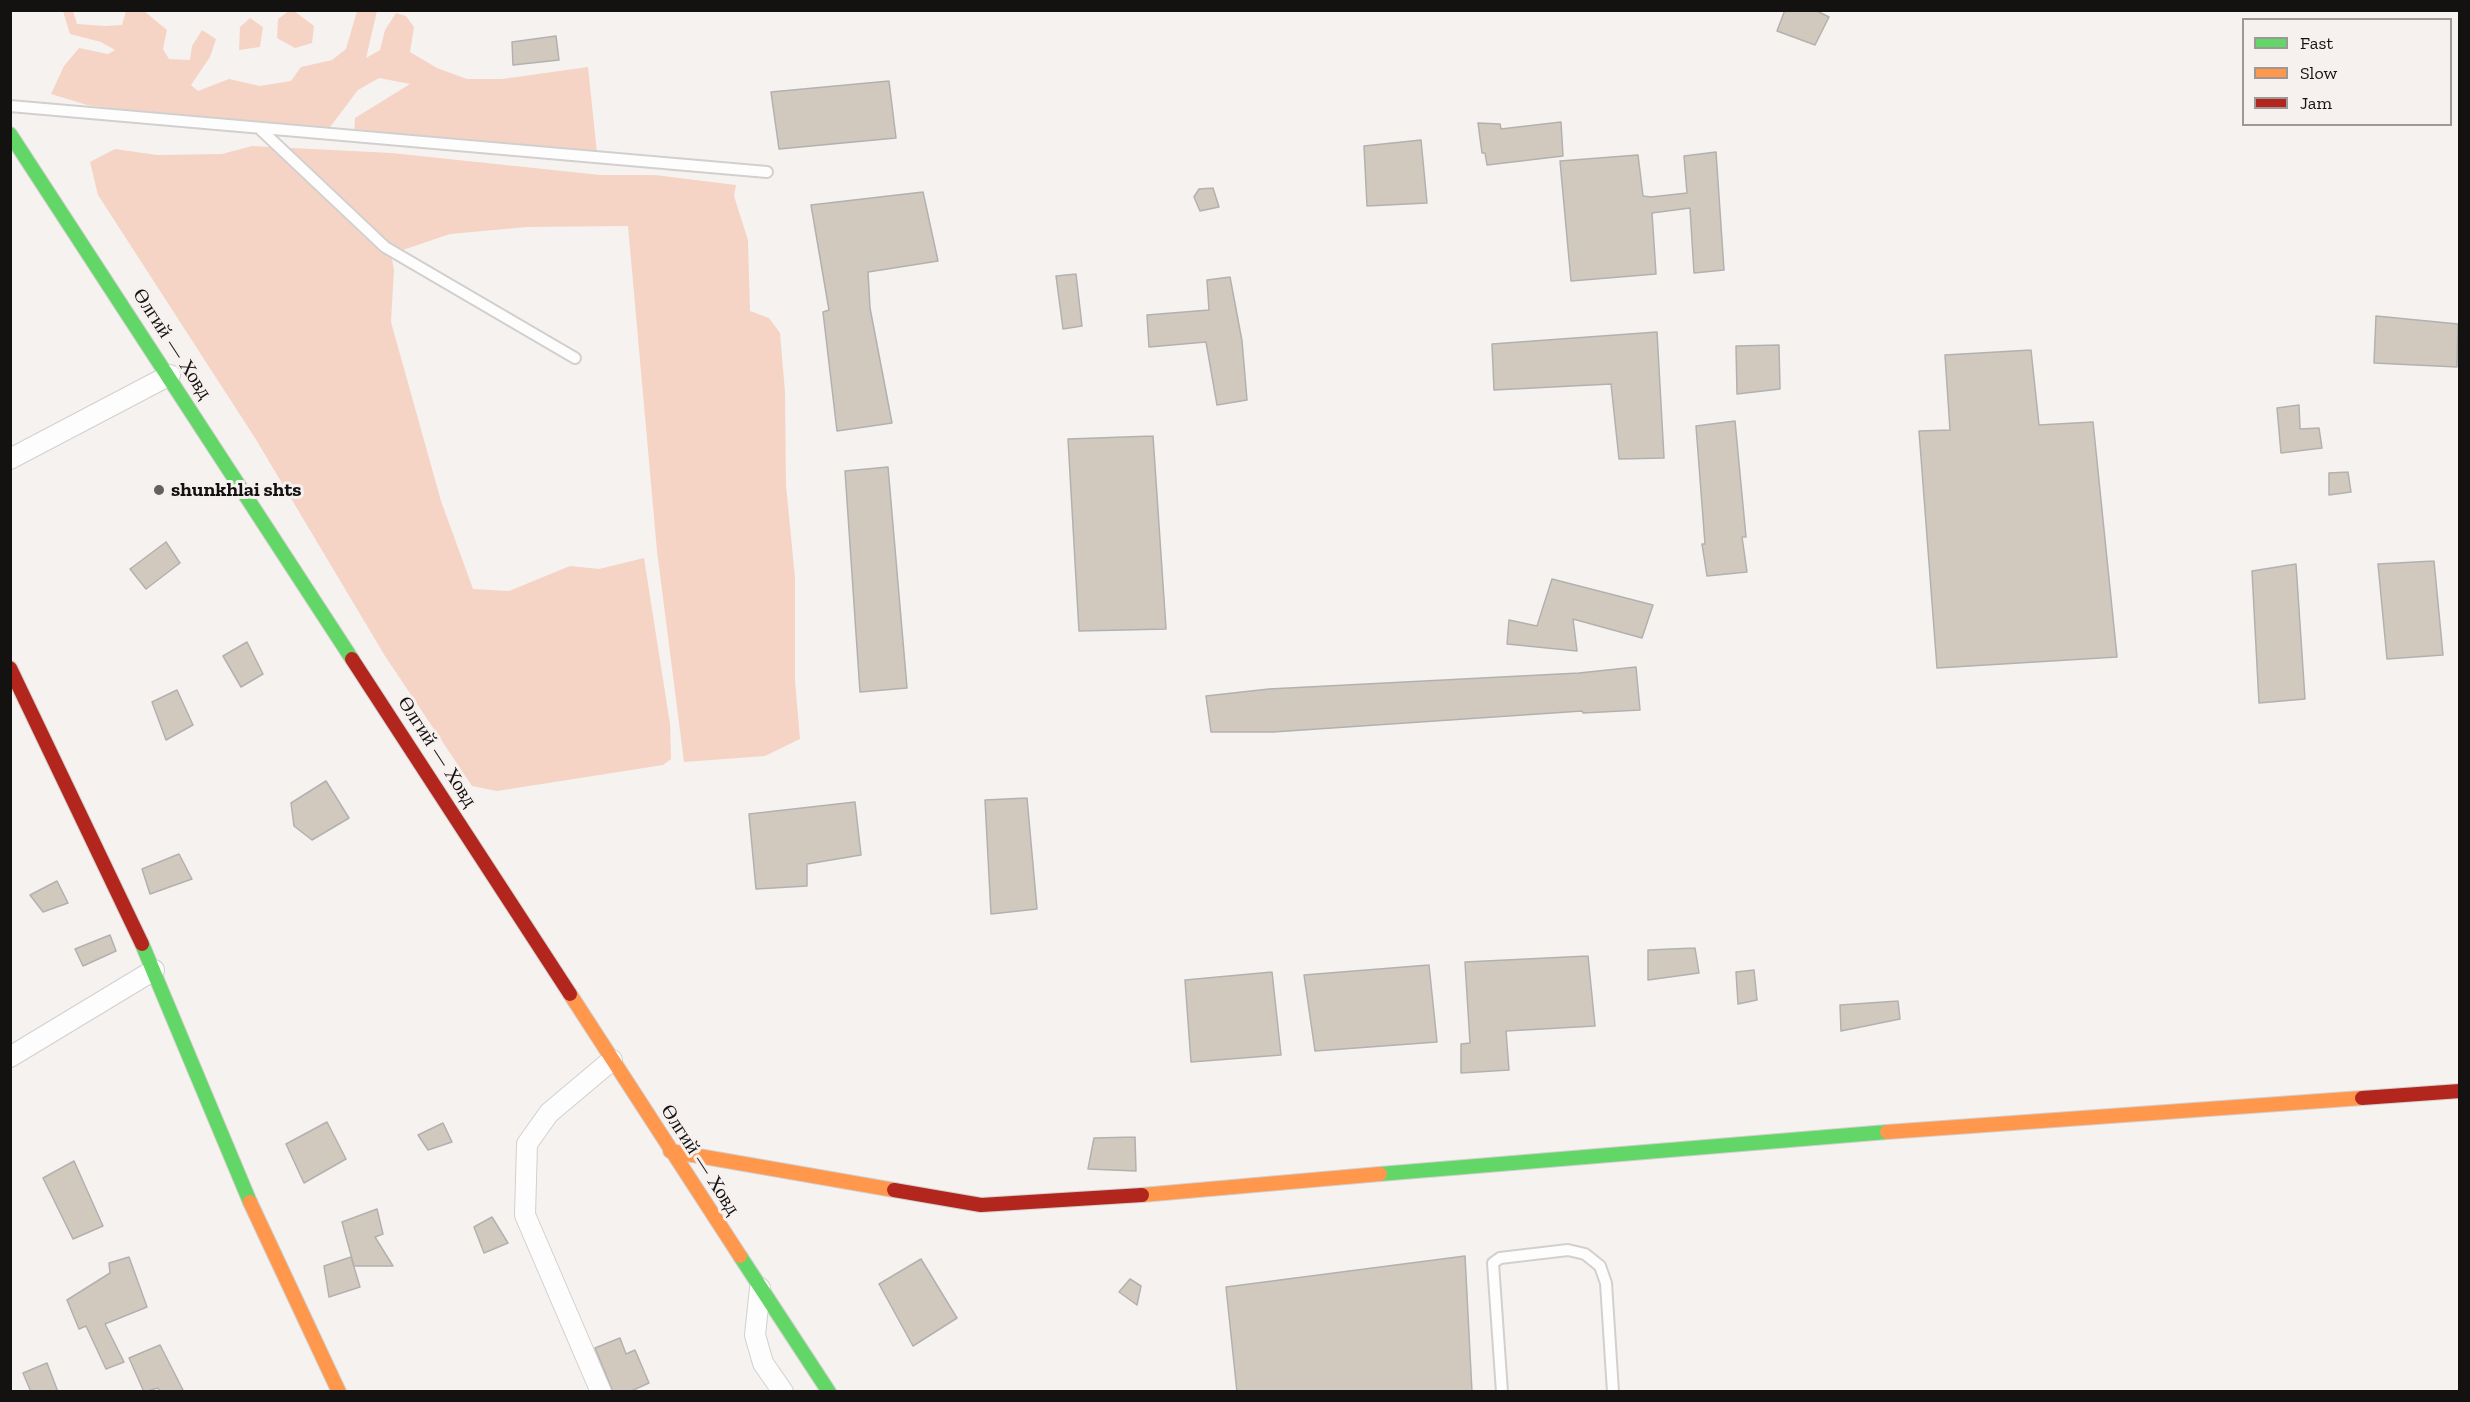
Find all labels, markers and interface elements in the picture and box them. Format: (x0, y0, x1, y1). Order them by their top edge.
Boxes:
legend (2242, 18, 2452, 126)
text: Fast (2300, 32, 2333, 54)
text: Slow (2300, 62, 2337, 84)
text: Jam (2300, 92, 2332, 114)
street label: Өлгий — Ховд (127, 284, 217, 404)
place label: shunkhlai shts (171, 478, 302, 502)
marker: shunkhlai shts (152, 483, 166, 497)
street label: Өлгий — Ховд (392, 692, 482, 812)
street label: Өлгий — Ховд (655, 1100, 745, 1220)

